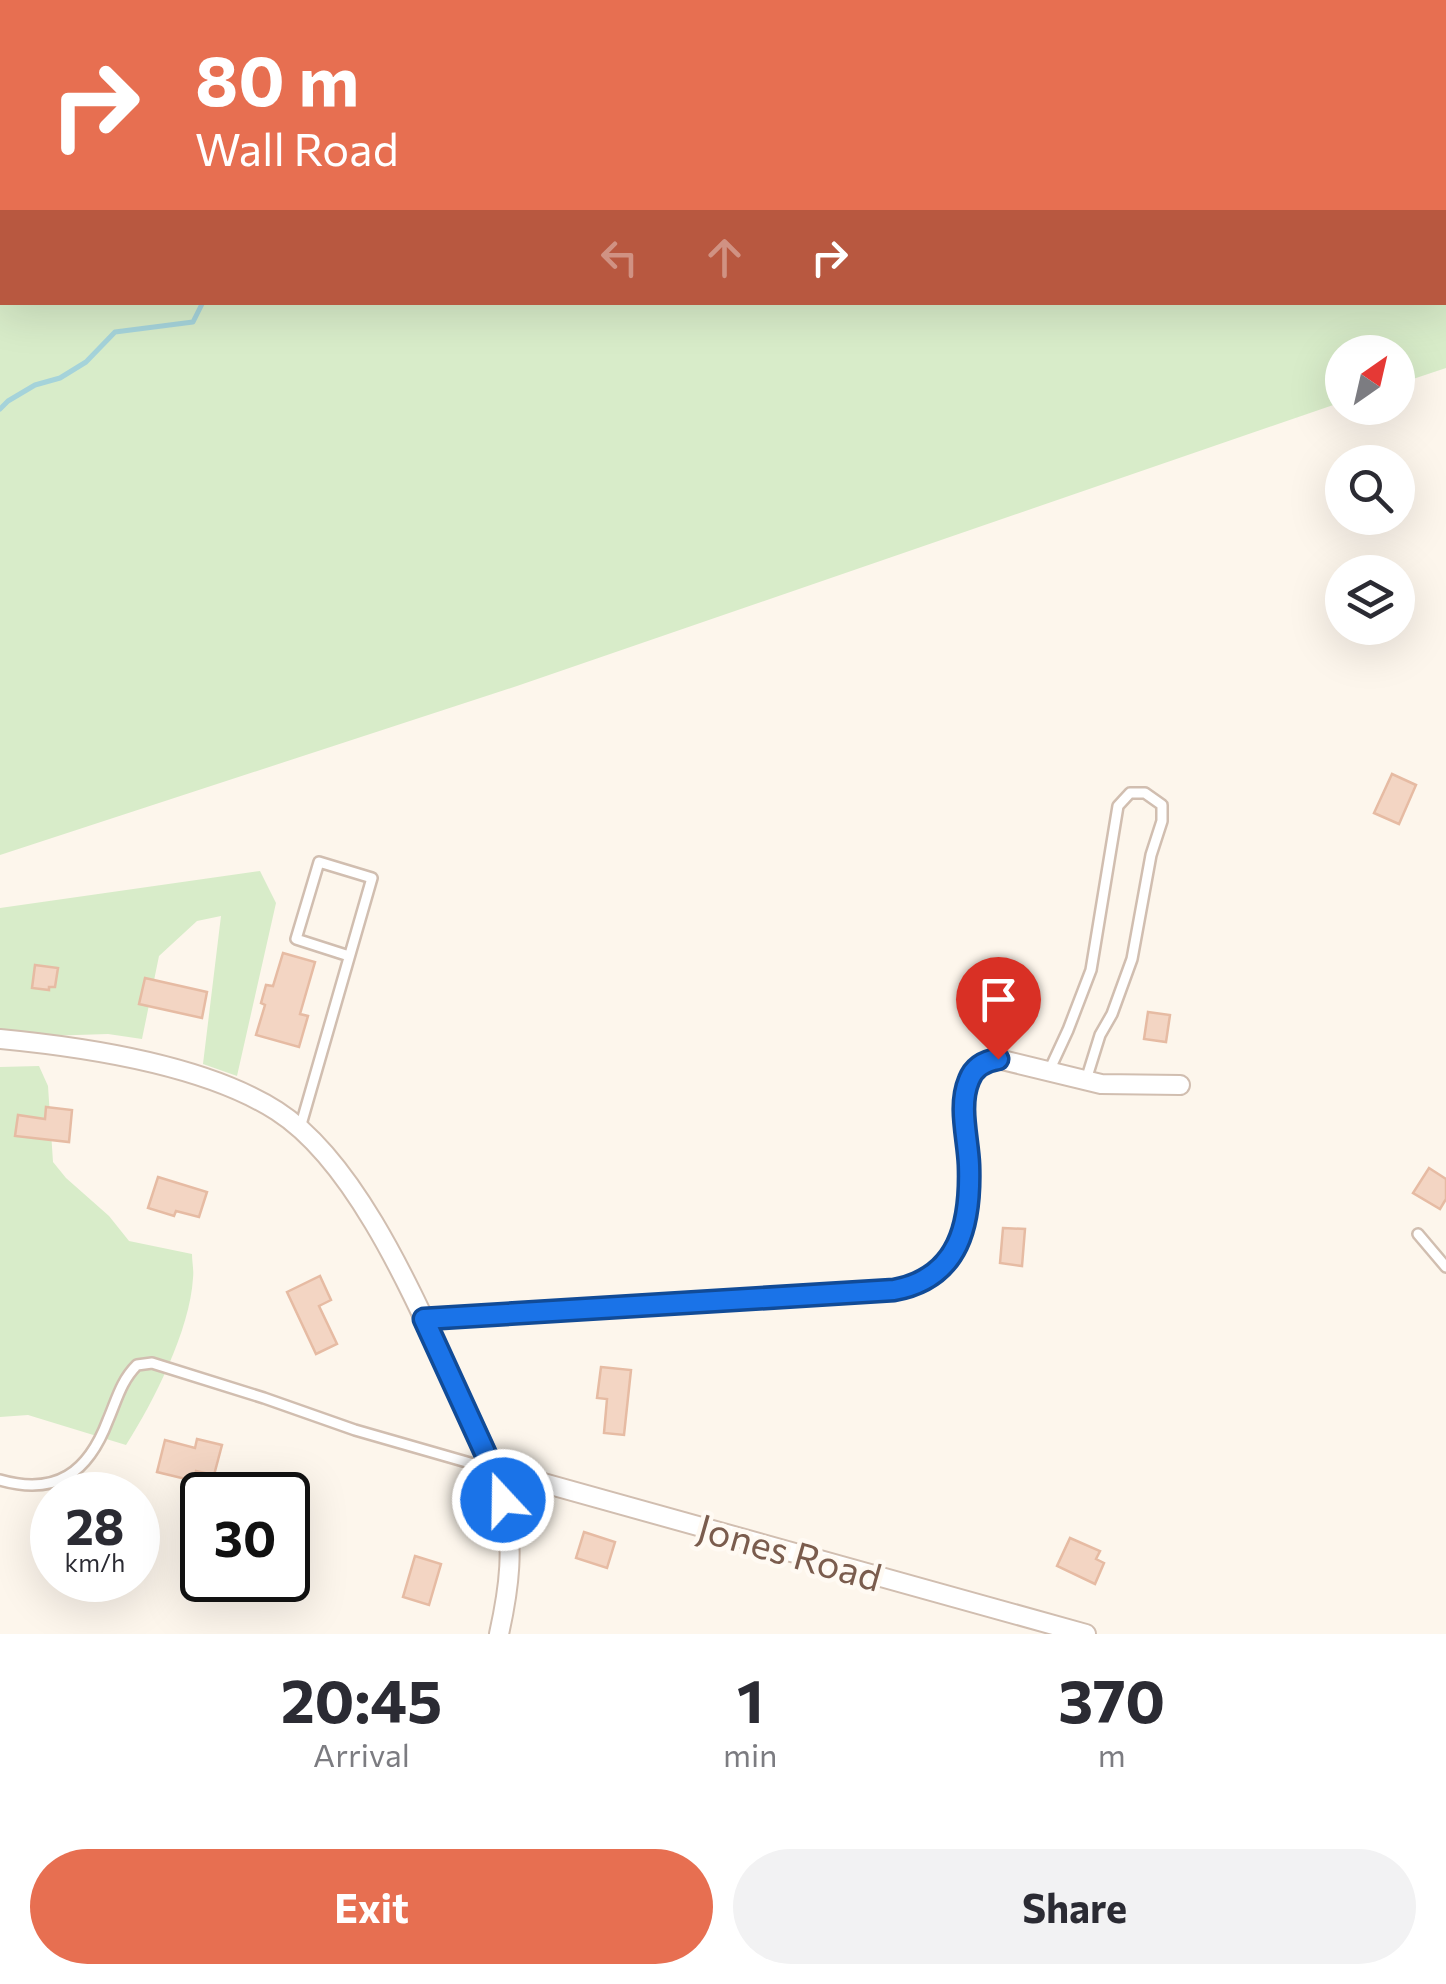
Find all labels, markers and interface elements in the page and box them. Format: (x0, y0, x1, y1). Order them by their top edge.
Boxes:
text: 80 m (195, 35, 359, 120)
icon: right (30, 40, 160, 170)
text: Wall Road (195, 120, 399, 175)
icon: left (592, 230, 647, 285)
icon: ahead (697, 230, 752, 285)
icon: right (802, 230, 857, 285)
north arrow (1325, 335, 1415, 425)
map controls (1325, 335, 1415, 645)
button: search (1325, 445, 1415, 535)
button: layers (1325, 555, 1415, 645)
pin (956, 957, 1041, 1060)
icon: arrive (971, 972, 1026, 1027)
position arrow (451, 1448, 555, 1552)
speed limit sign: 30 (180, 1472, 310, 1602)
text: 28 (65, 1494, 125, 1555)
street label: Jones Road (693, 1502, 887, 1600)
text: km/h (65, 1547, 125, 1577)
text: 20:45 (281, 1662, 442, 1735)
text: 1 (737, 1662, 764, 1735)
text: 370 (1058, 1662, 1165, 1735)
text: Arrival (313, 1734, 410, 1774)
text: min (723, 1734, 777, 1774)
text: m (1098, 1734, 1126, 1774)
button: Exit (30, 1849, 713, 1964)
button: Share (733, 1849, 1416, 1964)

